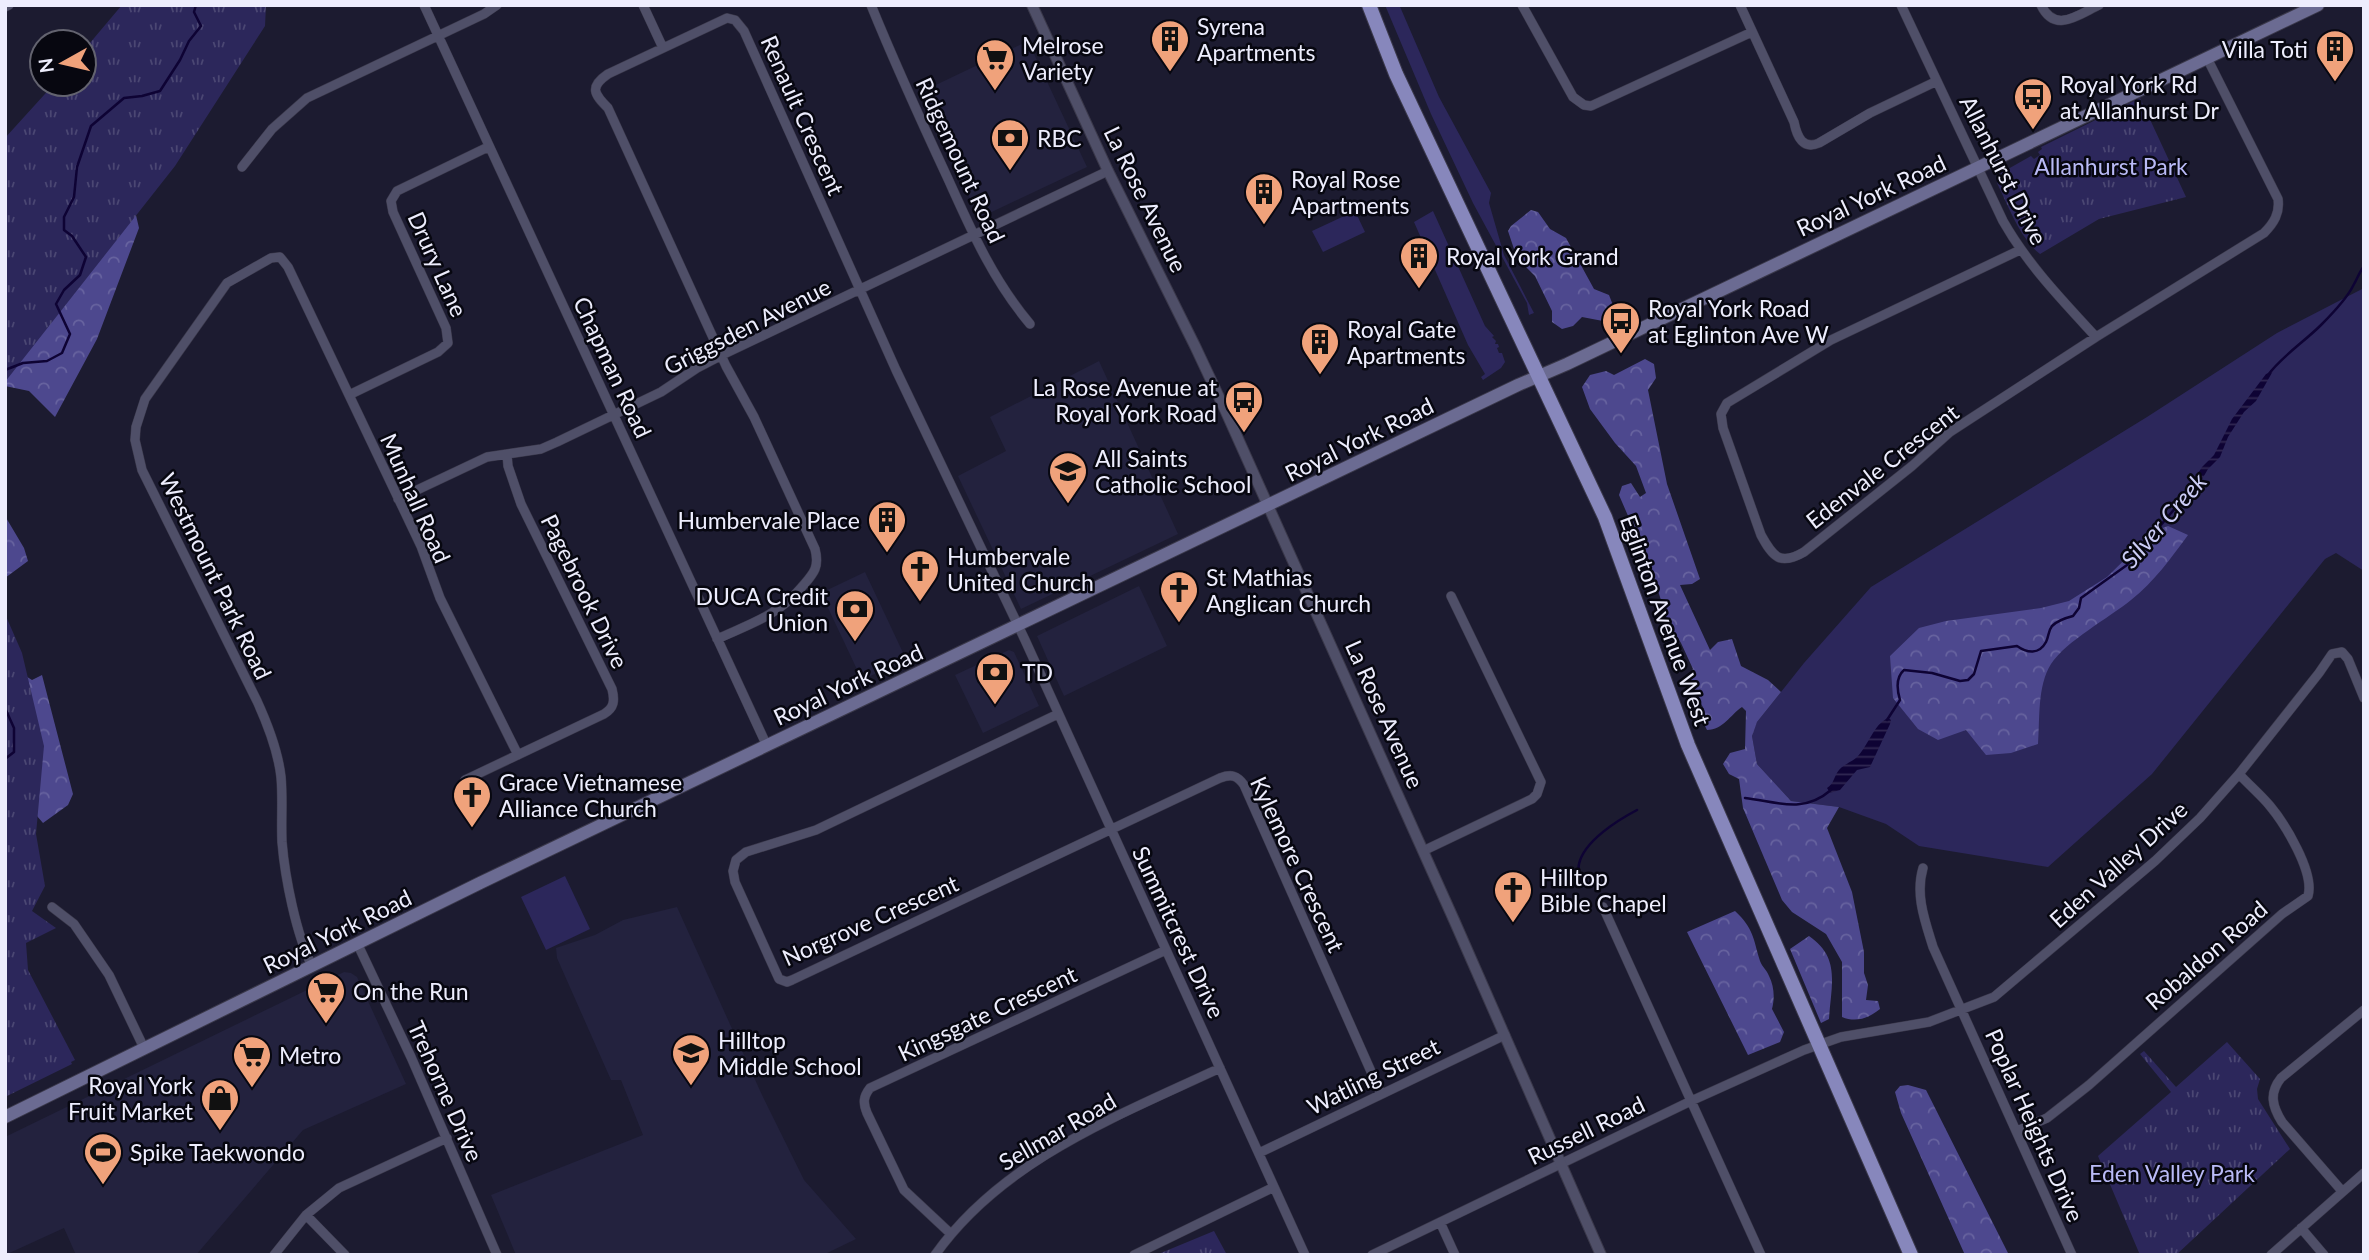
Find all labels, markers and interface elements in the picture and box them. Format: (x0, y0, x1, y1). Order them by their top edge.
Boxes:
place label: Syrena Apartments (1197, 12, 1315, 66)
building icon: Syrena Apartments (1149, 18, 1191, 73)
north arrow (28, 28, 98, 98)
building icon: Villa Toti (2314, 28, 2356, 83)
street label: Renault Crescent (755, 31, 851, 200)
place label: Melrose Variety (1022, 31, 1104, 85)
place label: Villa Toti (2222, 35, 2308, 63)
supermarket icon: Melrose Variety (974, 37, 1016, 92)
text: N (33, 57, 58, 74)
place label: Royal York Rd at Allanhurst Dr (2060, 70, 2220, 124)
street label: Ridgemount Road (910, 73, 1012, 247)
bus stop icon: Royal York Rd at Allanhurst Dr (2012, 76, 2054, 131)
street label: Allanhurst Drive (1954, 91, 2054, 249)
bank icon: RBC (989, 117, 1031, 172)
street label: La Rose Avenue (1099, 121, 1193, 277)
place label: RBC (1037, 124, 1082, 152)
street label: Royal York Road (1792, 148, 1950, 242)
park label: Allanhurst Park (2034, 152, 2188, 180)
place label: Royal Rose Apartments (1291, 165, 1409, 219)
building icon: Royal Rose Apartments (1243, 171, 1285, 226)
street label: Drury Lane (402, 207, 474, 321)
building icon: Royal York Grand (1398, 235, 1440, 290)
place label: Royal York Grand (1446, 242, 1619, 270)
street label: Griggsden Avenue (659, 272, 835, 380)
street label: Chapman Road (568, 292, 658, 442)
place label: Royal York Road at Eglinton Ave W (1648, 294, 1829, 348)
bus stop icon: Royal York Road at Eglinton Ave W (1600, 300, 1642, 355)
place label: Royal Gate Apartments (1347, 315, 1465, 369)
building icon: Royal Gate Apartments (1299, 321, 1341, 376)
place label: La Rose Avenue at Royal York Road (1032, 373, 1218, 427)
bus stop icon: La Rose Avenue at Royal York Road (1223, 379, 1265, 434)
street label: Royal York Road (1280, 391, 1438, 487)
street label: Edenvale Crescent (1800, 397, 1965, 534)
street label: Munhall Road (375, 429, 457, 567)
place label: All Saints Catholic School (1095, 444, 1251, 498)
school or university icon: All Saints Catholic School (1047, 450, 1089, 505)
water label: Silver Creek (2114, 466, 2212, 573)
street label: Westmount Park Road (154, 468, 278, 684)
building icon: Humbervale Place (866, 499, 908, 554)
place label: Humbervale Place (677, 506, 860, 534)
street label: Pagebrook Drive (536, 509, 634, 673)
street label: Eglinton Avenue West (1615, 511, 1717, 730)
place label: Humbervale United Church (947, 542, 1094, 596)
church icon: Humbervale United Church (899, 548, 941, 603)
place label: St Mathias Anglican Church (1206, 563, 1371, 617)
church icon: St Mathias Anglican Church (1158, 569, 1200, 624)
place label: DUCA Credit Union (696, 582, 829, 636)
bank icon: DUCA Credit Union (834, 588, 876, 643)
street label: La Rose Avenue (1340, 636, 1430, 792)
street label: Royal York Road (769, 637, 927, 731)
bank icon: TD (974, 651, 1016, 706)
place label: TD (1022, 658, 1053, 686)
place label: Grace Vietnamese Alliance Church (499, 768, 682, 822)
street label: Kylemore Crescent (1245, 772, 1351, 957)
church icon: Grace Vietnamese Alliance Church (451, 774, 493, 829)
street label: Eden Valley Drive (2043, 795, 2193, 933)
street label: Summitcrest Drive (1127, 842, 1231, 1022)
place label: Hilltop Bible Chapel (1540, 863, 1667, 917)
street label: Norgrove Crescent (778, 868, 963, 971)
church icon: Hilltop Bible Chapel (1492, 869, 1534, 924)
street label: Royal York Road (258, 883, 416, 979)
street label: Robaldon Road (2139, 895, 2273, 1015)
street label: Kingsgate Crescent (893, 959, 1082, 1067)
supermarket icon: On the Run (305, 970, 347, 1025)
place label: On the Run (353, 977, 469, 1005)
street label: Trehorne Drive (402, 1016, 490, 1166)
street label: Poplar Heights Drive (1980, 1024, 2090, 1226)
place label: Hilltop Middle School (718, 1026, 862, 1080)
street label: Watling Street (1302, 1031, 1445, 1120)
school or university icon: Hilltop Middle School (670, 1032, 712, 1087)
supermarket icon: Metro (231, 1034, 273, 1089)
place label: Metro (279, 1041, 341, 1069)
place label: Royal York Fruit Market (68, 1071, 194, 1125)
shop icon: Royal York Fruit Market (199, 1077, 241, 1132)
street label: Sellmar Road (993, 1086, 1121, 1176)
street label: Russell Road (1523, 1090, 1649, 1170)
sports icon: Spike Taekwondo (82, 1131, 124, 1186)
place label: Spike Taekwondo (130, 1138, 305, 1166)
park label: Eden Valley Park (2089, 1159, 2255, 1187)

